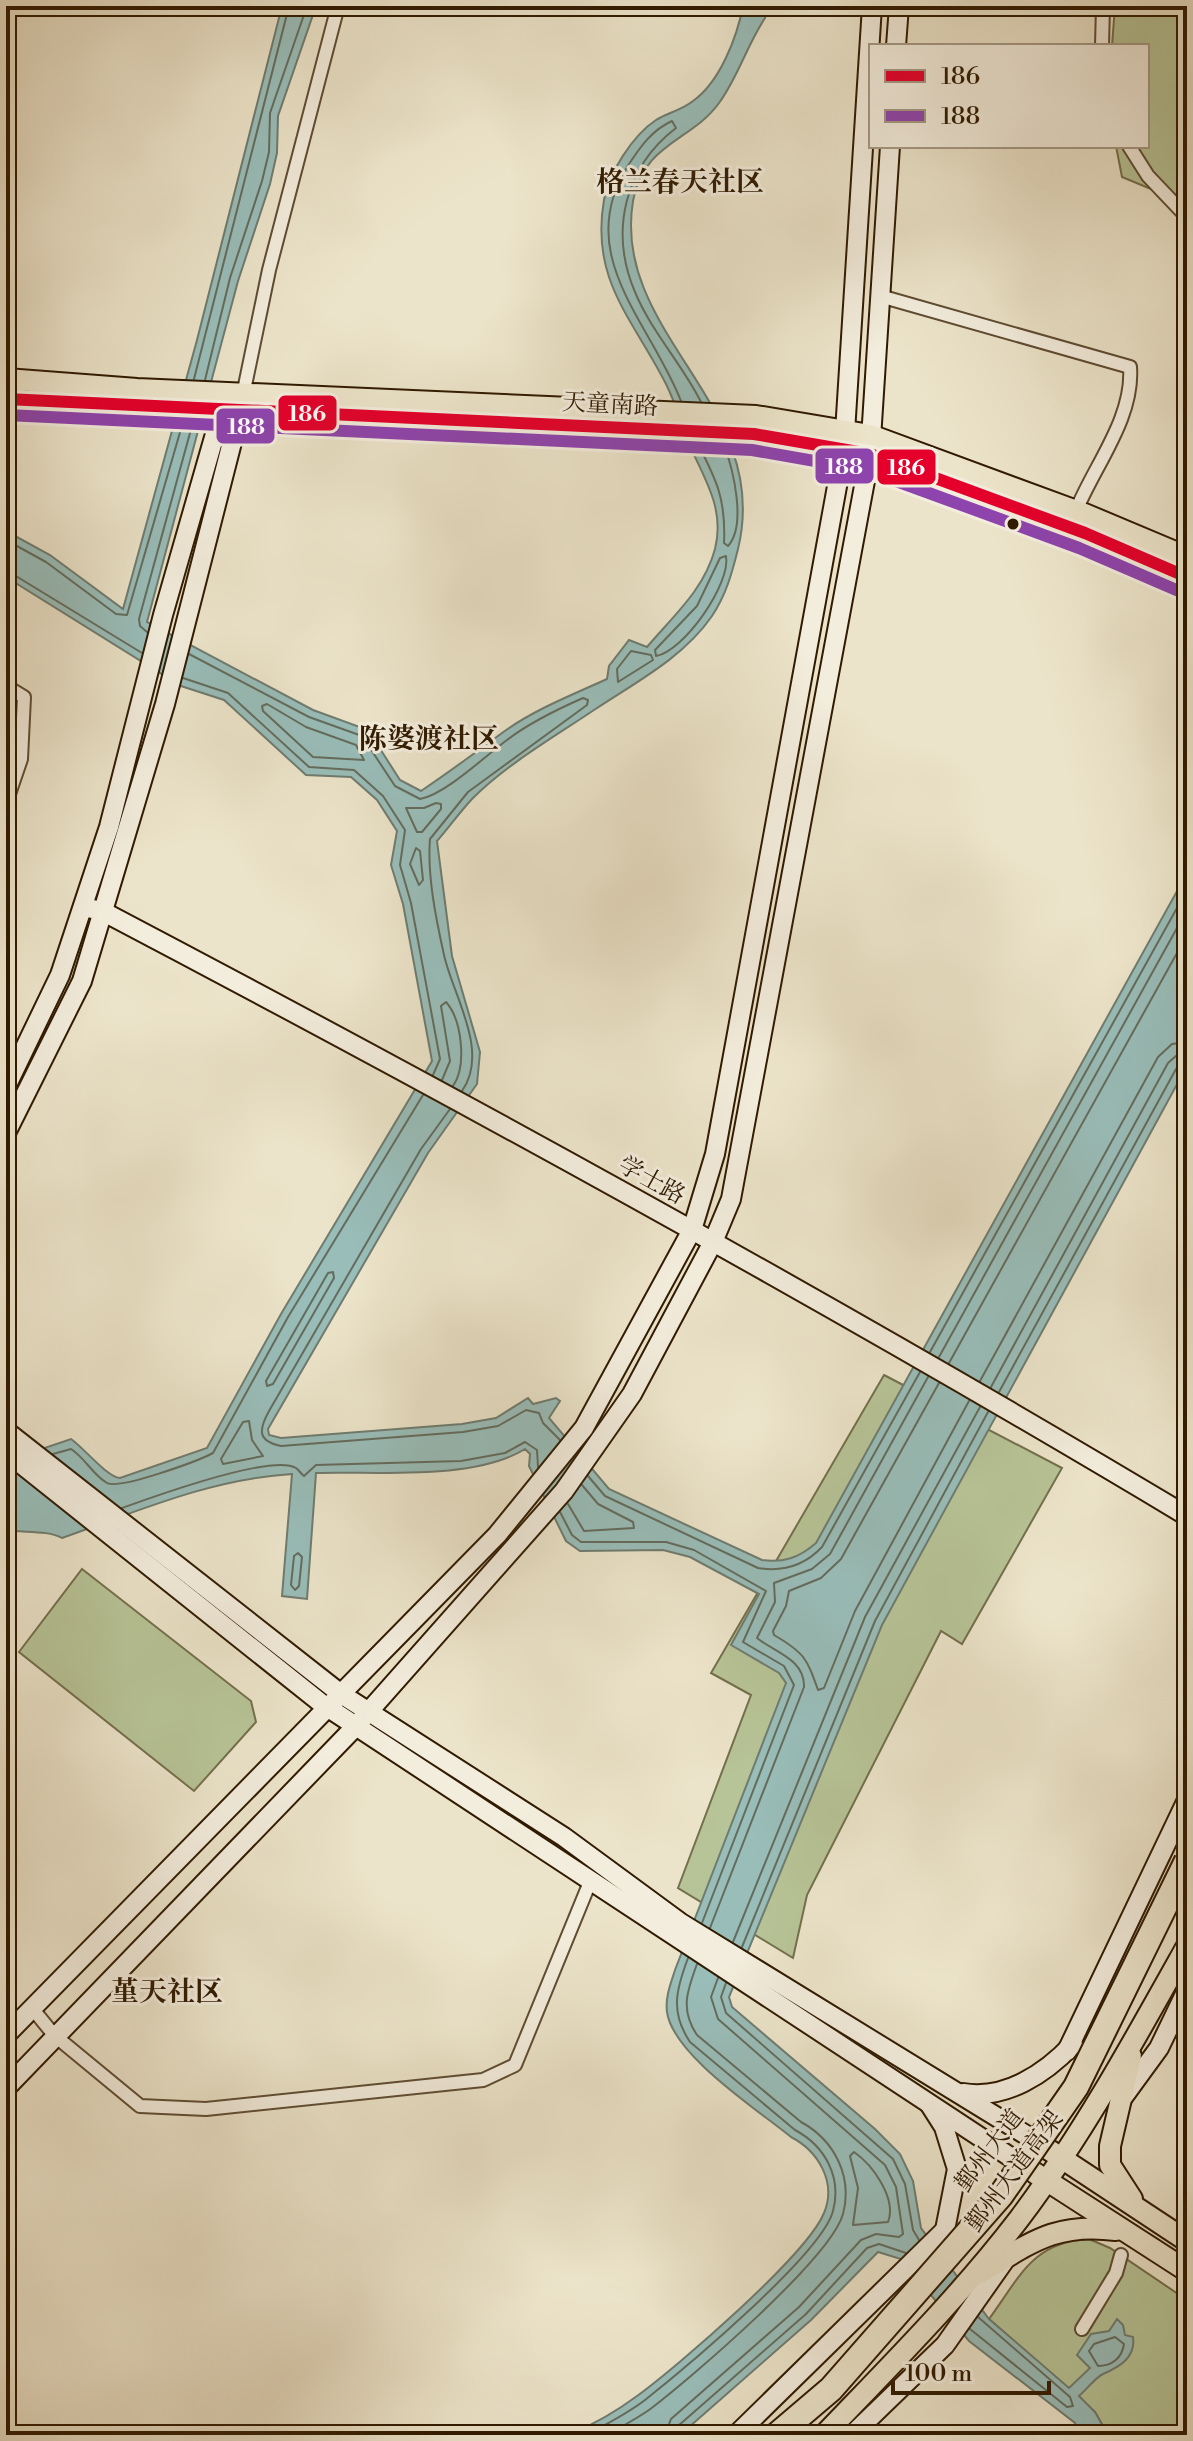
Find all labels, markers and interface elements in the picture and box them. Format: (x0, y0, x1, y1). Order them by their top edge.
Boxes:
legend (869, 44, 1149, 148)
text: 186 (941, 62, 980, 92)
text: 188 (941, 102, 980, 132)
district label: 格兰春天社区 (596, 165, 764, 200)
street label: 天童南路 (561, 388, 659, 422)
line badge: 186 (277, 394, 338, 432)
text: 186 (288, 401, 326, 428)
line badge: 188 (215, 407, 276, 445)
text: 188 (227, 414, 265, 441)
line badge: 188 (814, 447, 875, 485)
line badge: 186 (876, 448, 937, 486)
text: 188 (825, 454, 863, 481)
text: 186 (887, 455, 925, 482)
unlabelled marker (1005, 516, 1021, 532)
district label: 陈婆渡社区 (359, 722, 499, 757)
street label: 学士路 (613, 1150, 690, 1211)
district label: 堇天社区 (111, 1975, 223, 2010)
street label: 鄞州大道 (949, 2103, 1031, 2198)
street label: 鄞州大道高架 (959, 2105, 1070, 2238)
scale bar (893, 2345, 1049, 2395)
text: 100 m (905, 2359, 972, 2389)

